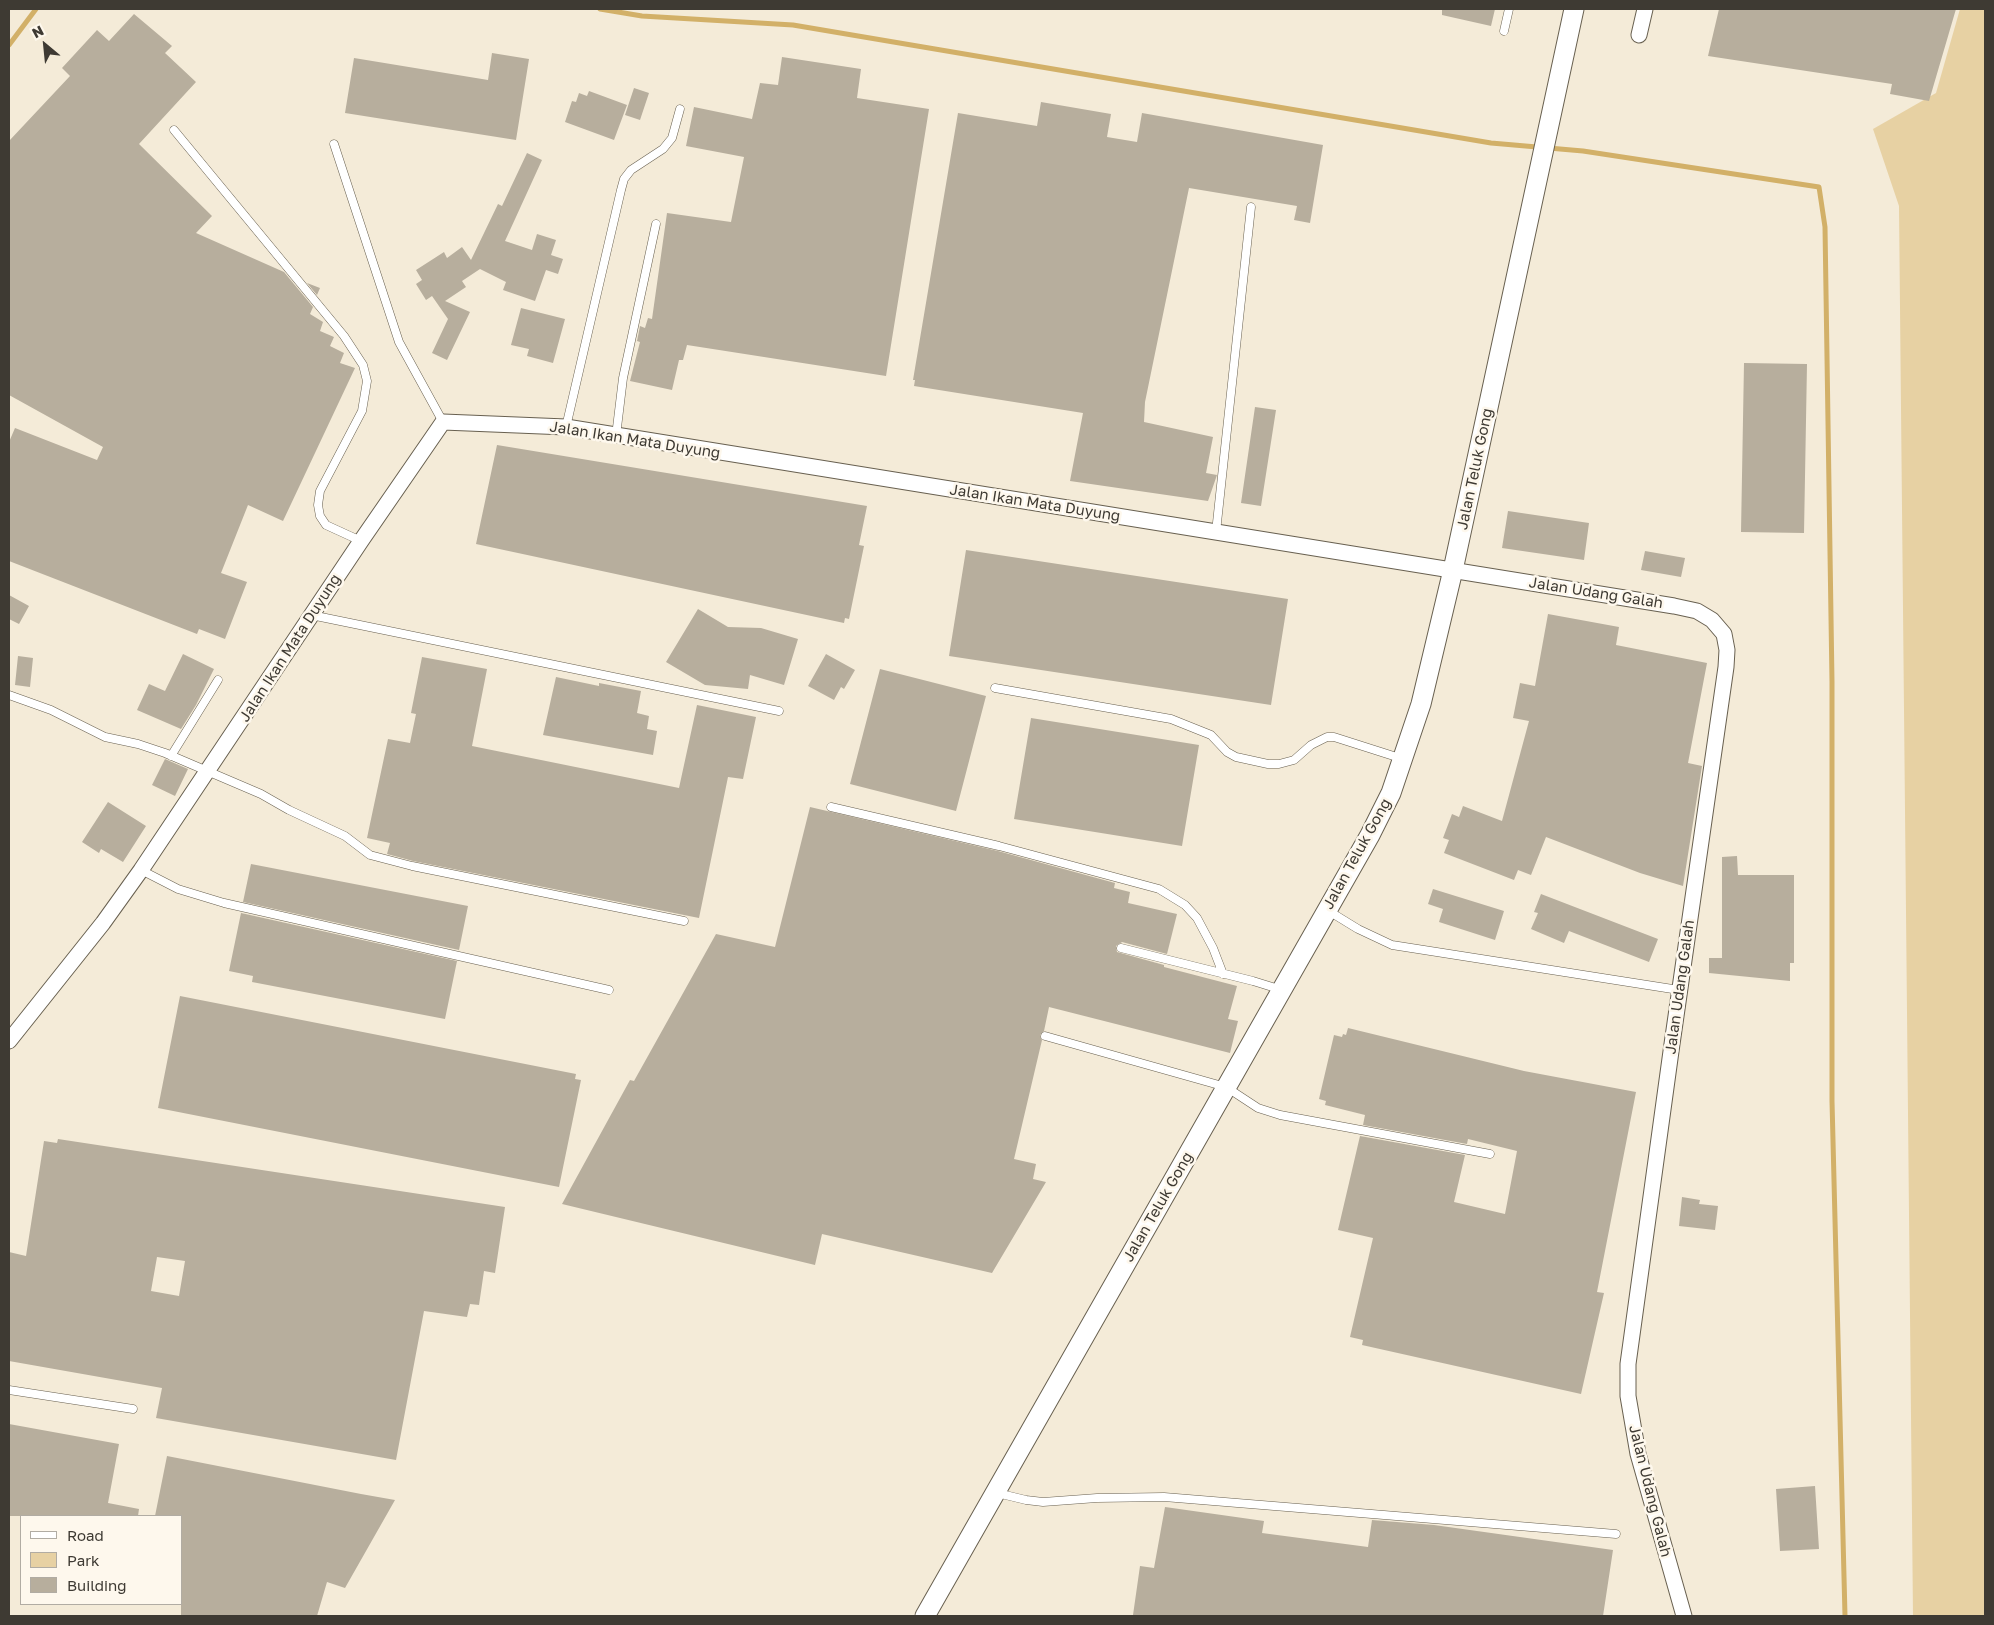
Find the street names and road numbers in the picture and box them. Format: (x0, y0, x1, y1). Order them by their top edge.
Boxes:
street label: Jalan Teluk Gong (1453, 407, 1497, 531)
street label: Jalan Ikan Mata Duyung (548, 418, 722, 462)
street label: Jalan Ikan Mata Duyung (948, 481, 1122, 525)
street label: Jalan Ikan Mata Duyung (235, 571, 345, 725)
street label: Jalan Udang Galah (1528, 574, 1664, 612)
street label: Jalan Teluk Gong (1319, 795, 1395, 913)
street label: Jalan Udang Galah (1662, 919, 1698, 1055)
street label: Jalan Teluk Gong (1119, 1149, 1197, 1265)
street label: Jalan Udang Galah (1625, 1423, 1675, 1559)

